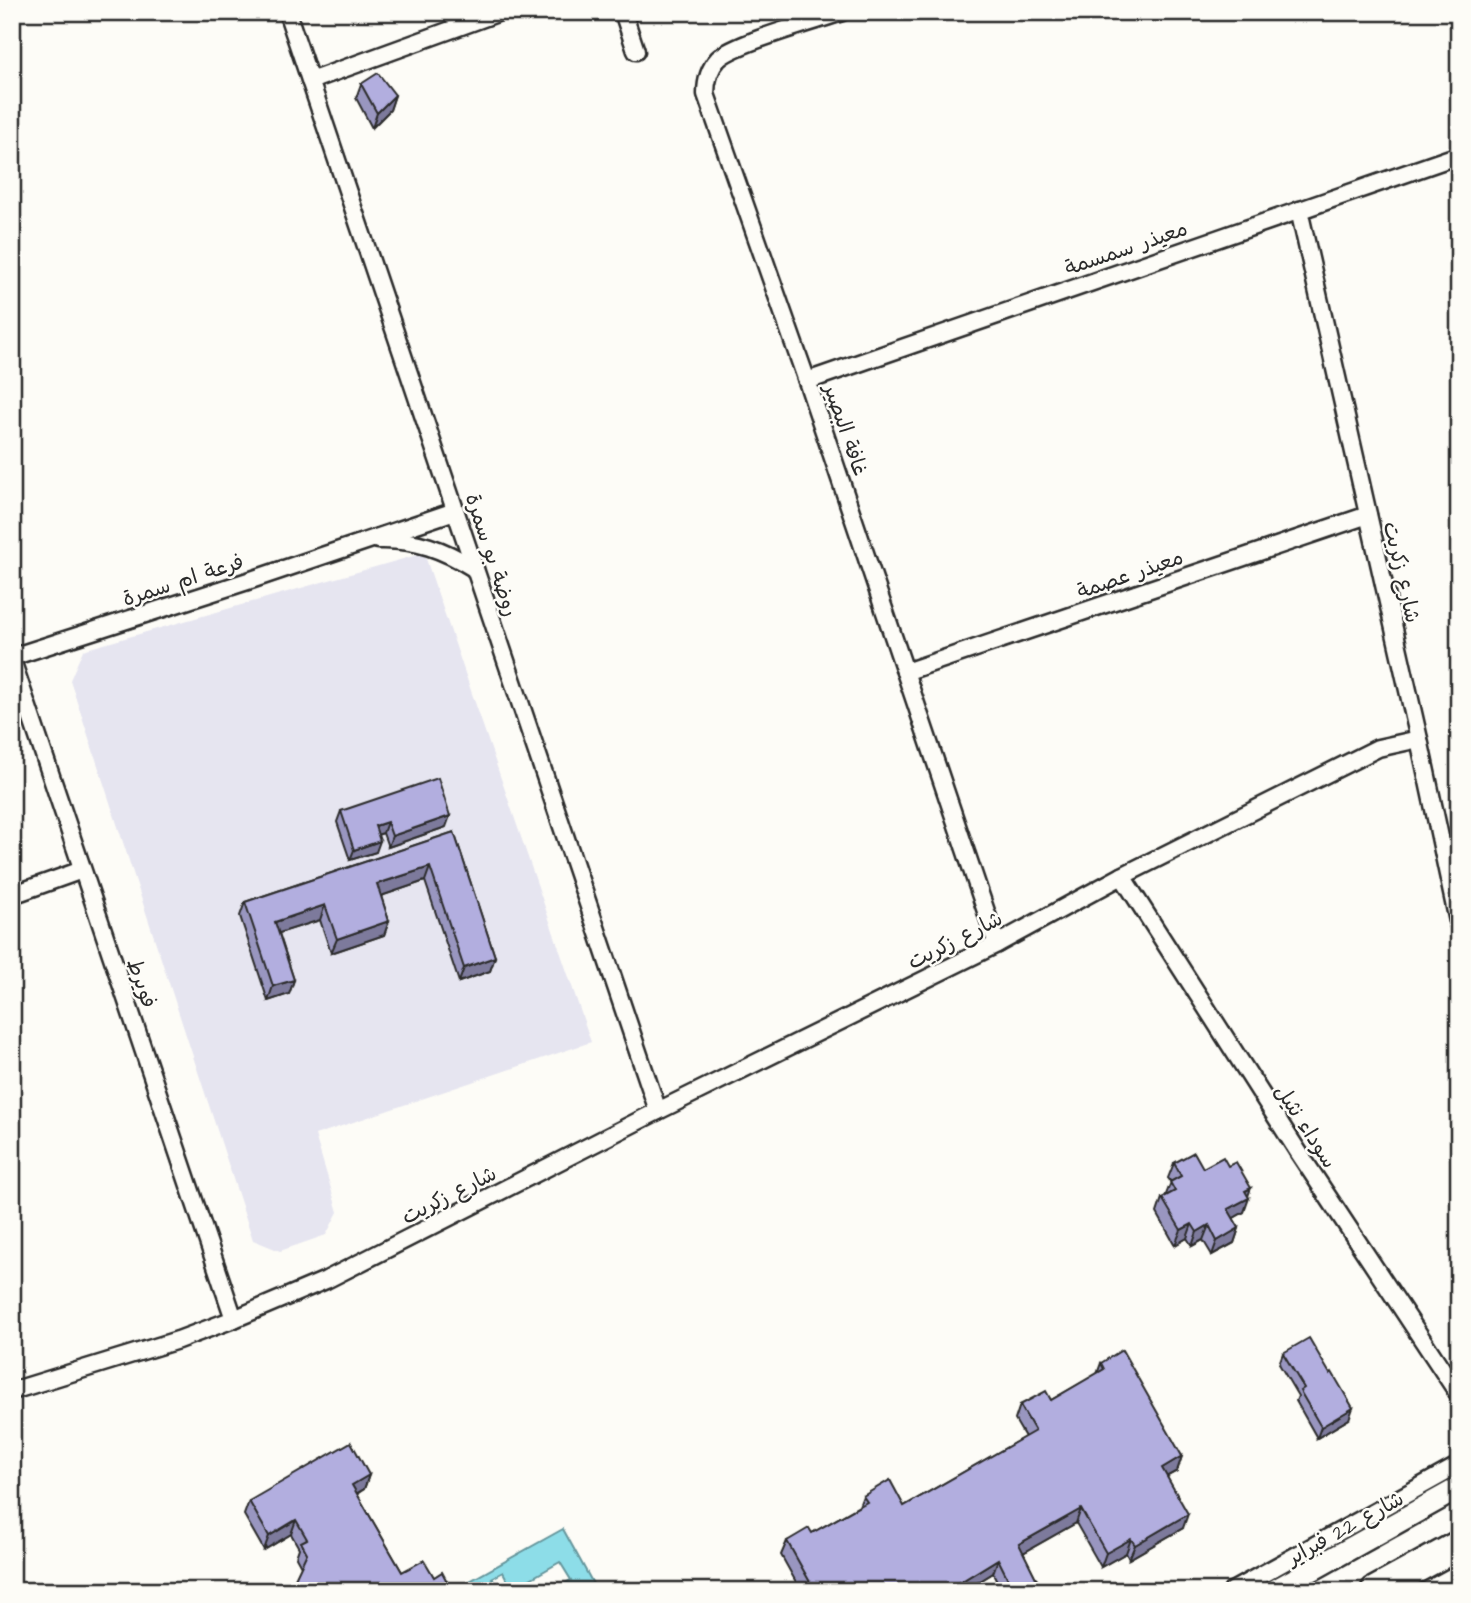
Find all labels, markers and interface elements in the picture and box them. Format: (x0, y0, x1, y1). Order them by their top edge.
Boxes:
street label: معيذر سمسمة (1061, 214, 1191, 283)
street label: غافة البصير (816, 379, 875, 480)
street label: روضة بو سمرة (458, 490, 525, 620)
street label: شارع زكريت (1376, 519, 1427, 626)
street label: معيذر عصمة (1073, 543, 1187, 606)
street label: فرعة ام سمرة (119, 547, 248, 615)
street label: شارع زكريت (903, 904, 1008, 977)
street label: فويرط (120, 954, 164, 1012)
street label: سوداء نثيل (1268, 1079, 1344, 1174)
street label: شارع زكريت (397, 1159, 502, 1232)
street label: شارع 22 فبراير (1280, 1484, 1409, 1574)

